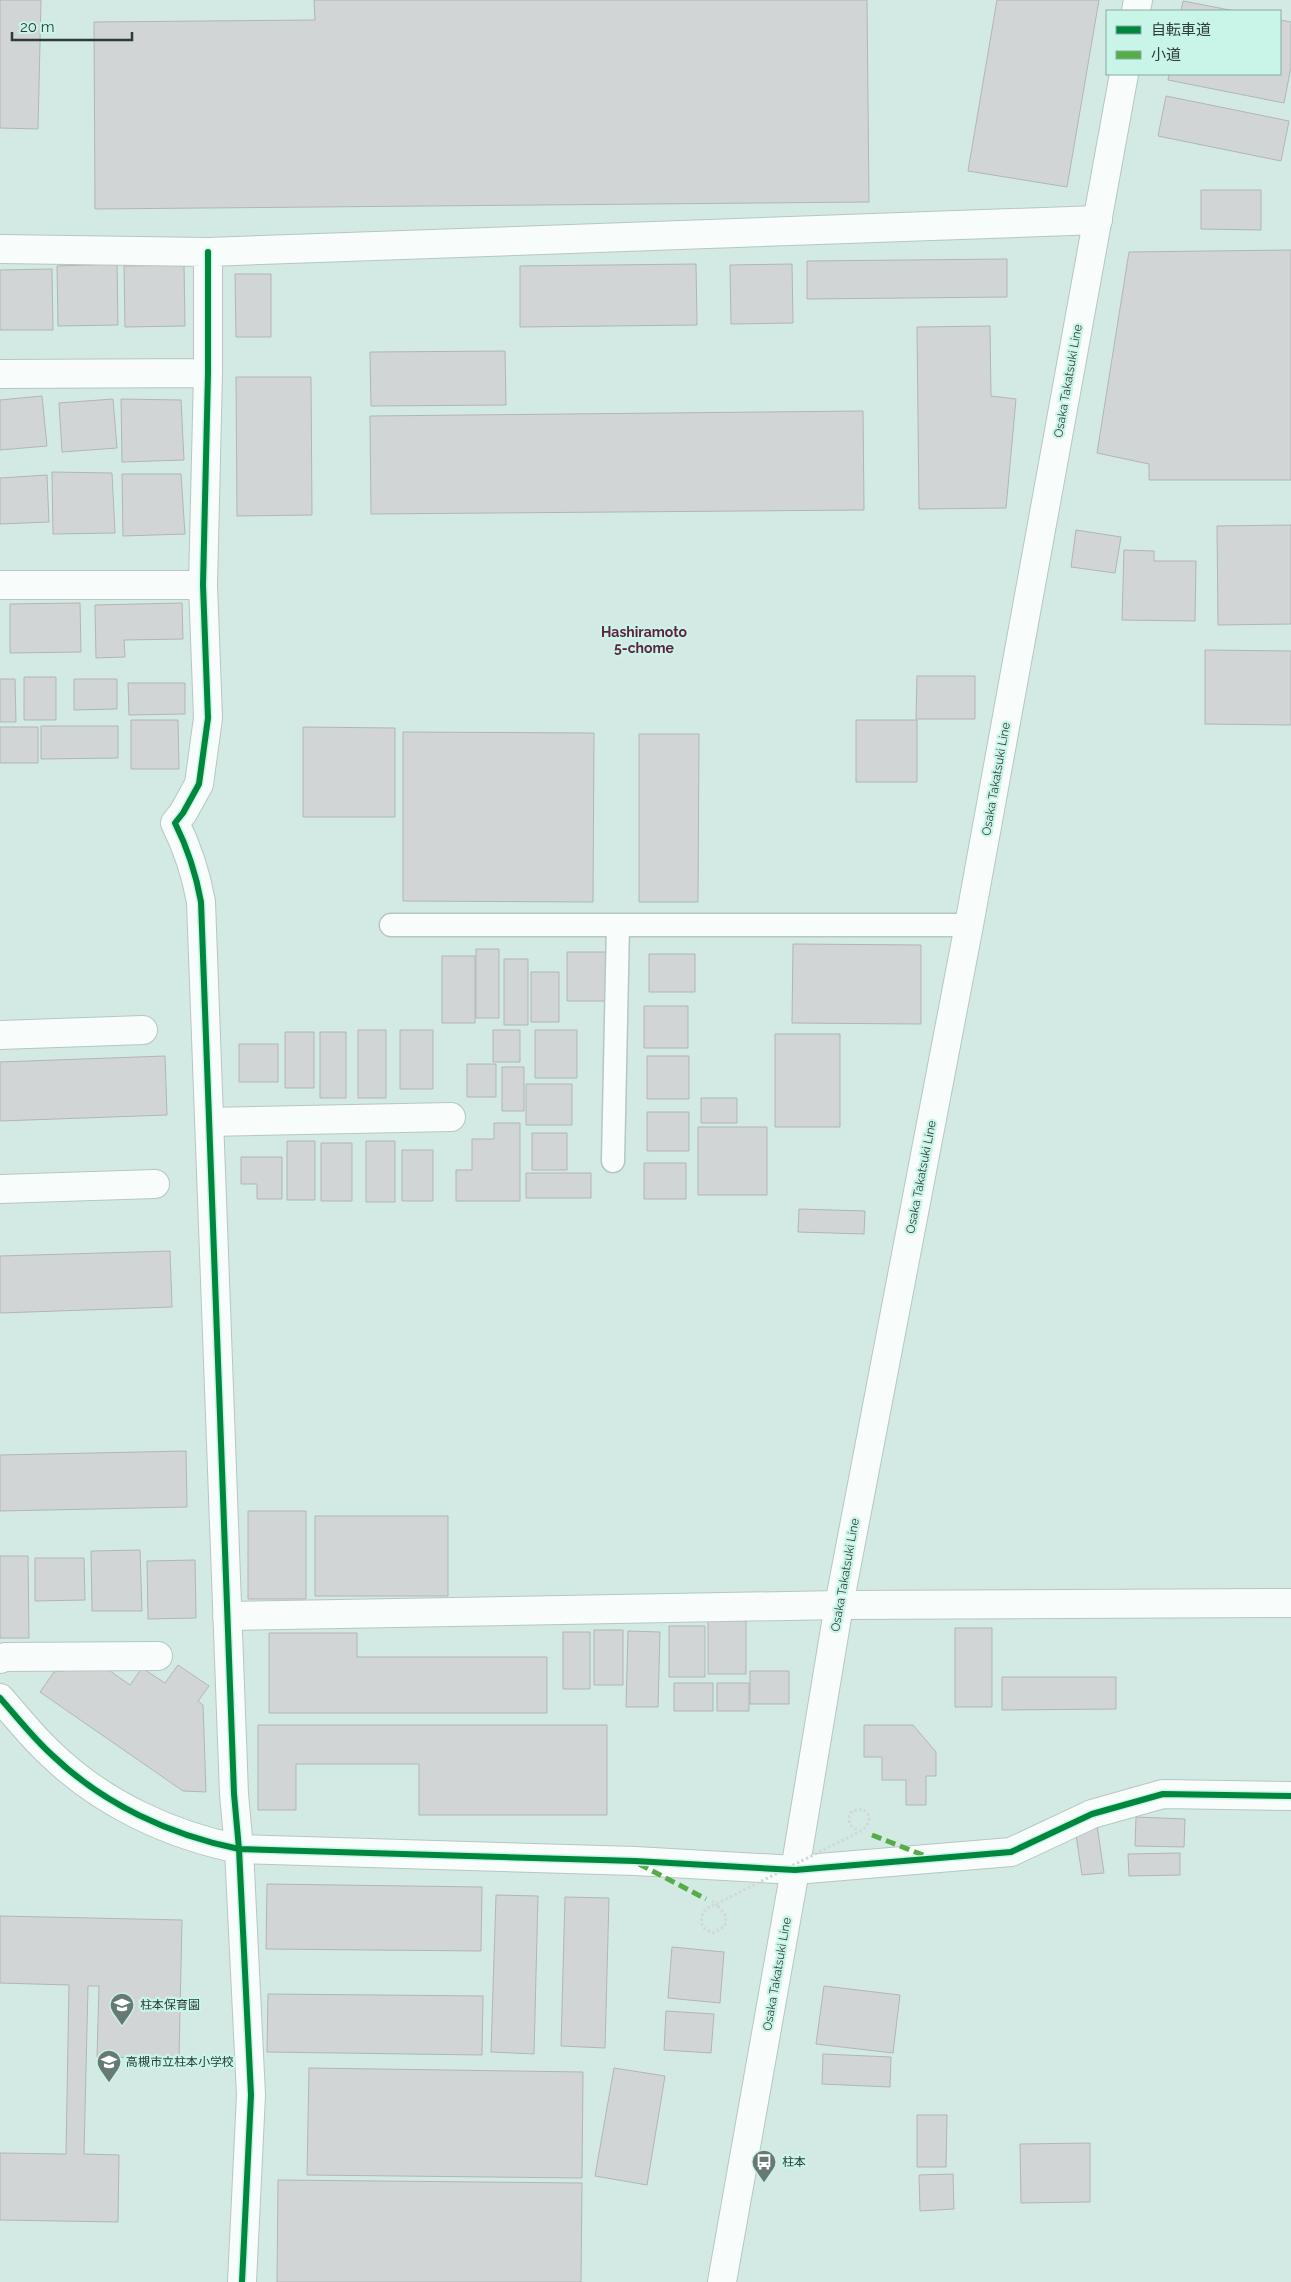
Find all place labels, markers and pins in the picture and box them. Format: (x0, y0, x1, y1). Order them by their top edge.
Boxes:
school or university icon: 柱本保育園 (109, 1992, 135, 2026)
place label: 柱本保育園 (140, 1998, 200, 2012)
school or university icon: 高槻市立柱本小学校 (96, 2049, 122, 2083)
place label: 高槻市立柱本小学校 (126, 2055, 234, 2069)
bus stop icon: 柱本 (751, 2149, 777, 2183)
place label: 柱本 (782, 2155, 806, 2169)

